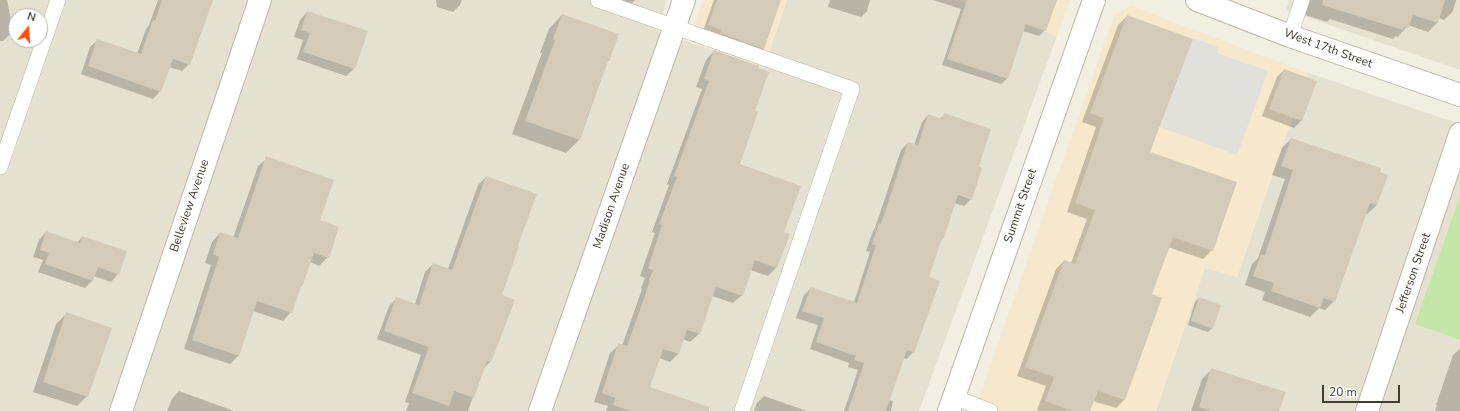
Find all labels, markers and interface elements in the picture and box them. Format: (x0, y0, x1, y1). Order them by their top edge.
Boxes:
north arrow (8, 8, 48, 48)
text: N (25, 9, 37, 25)
street label: West 17th Street (1282, 26, 1374, 72)
street label: Belleview Avenue (167, 158, 213, 254)
street label: Madison Avenue (591, 161, 633, 251)
street label: Summit Street (1002, 167, 1040, 245)
street label: Jefferson Street (1394, 231, 1434, 315)
scale bar (1324, 377, 1402, 403)
text: 20 m (1329, 384, 1357, 400)

